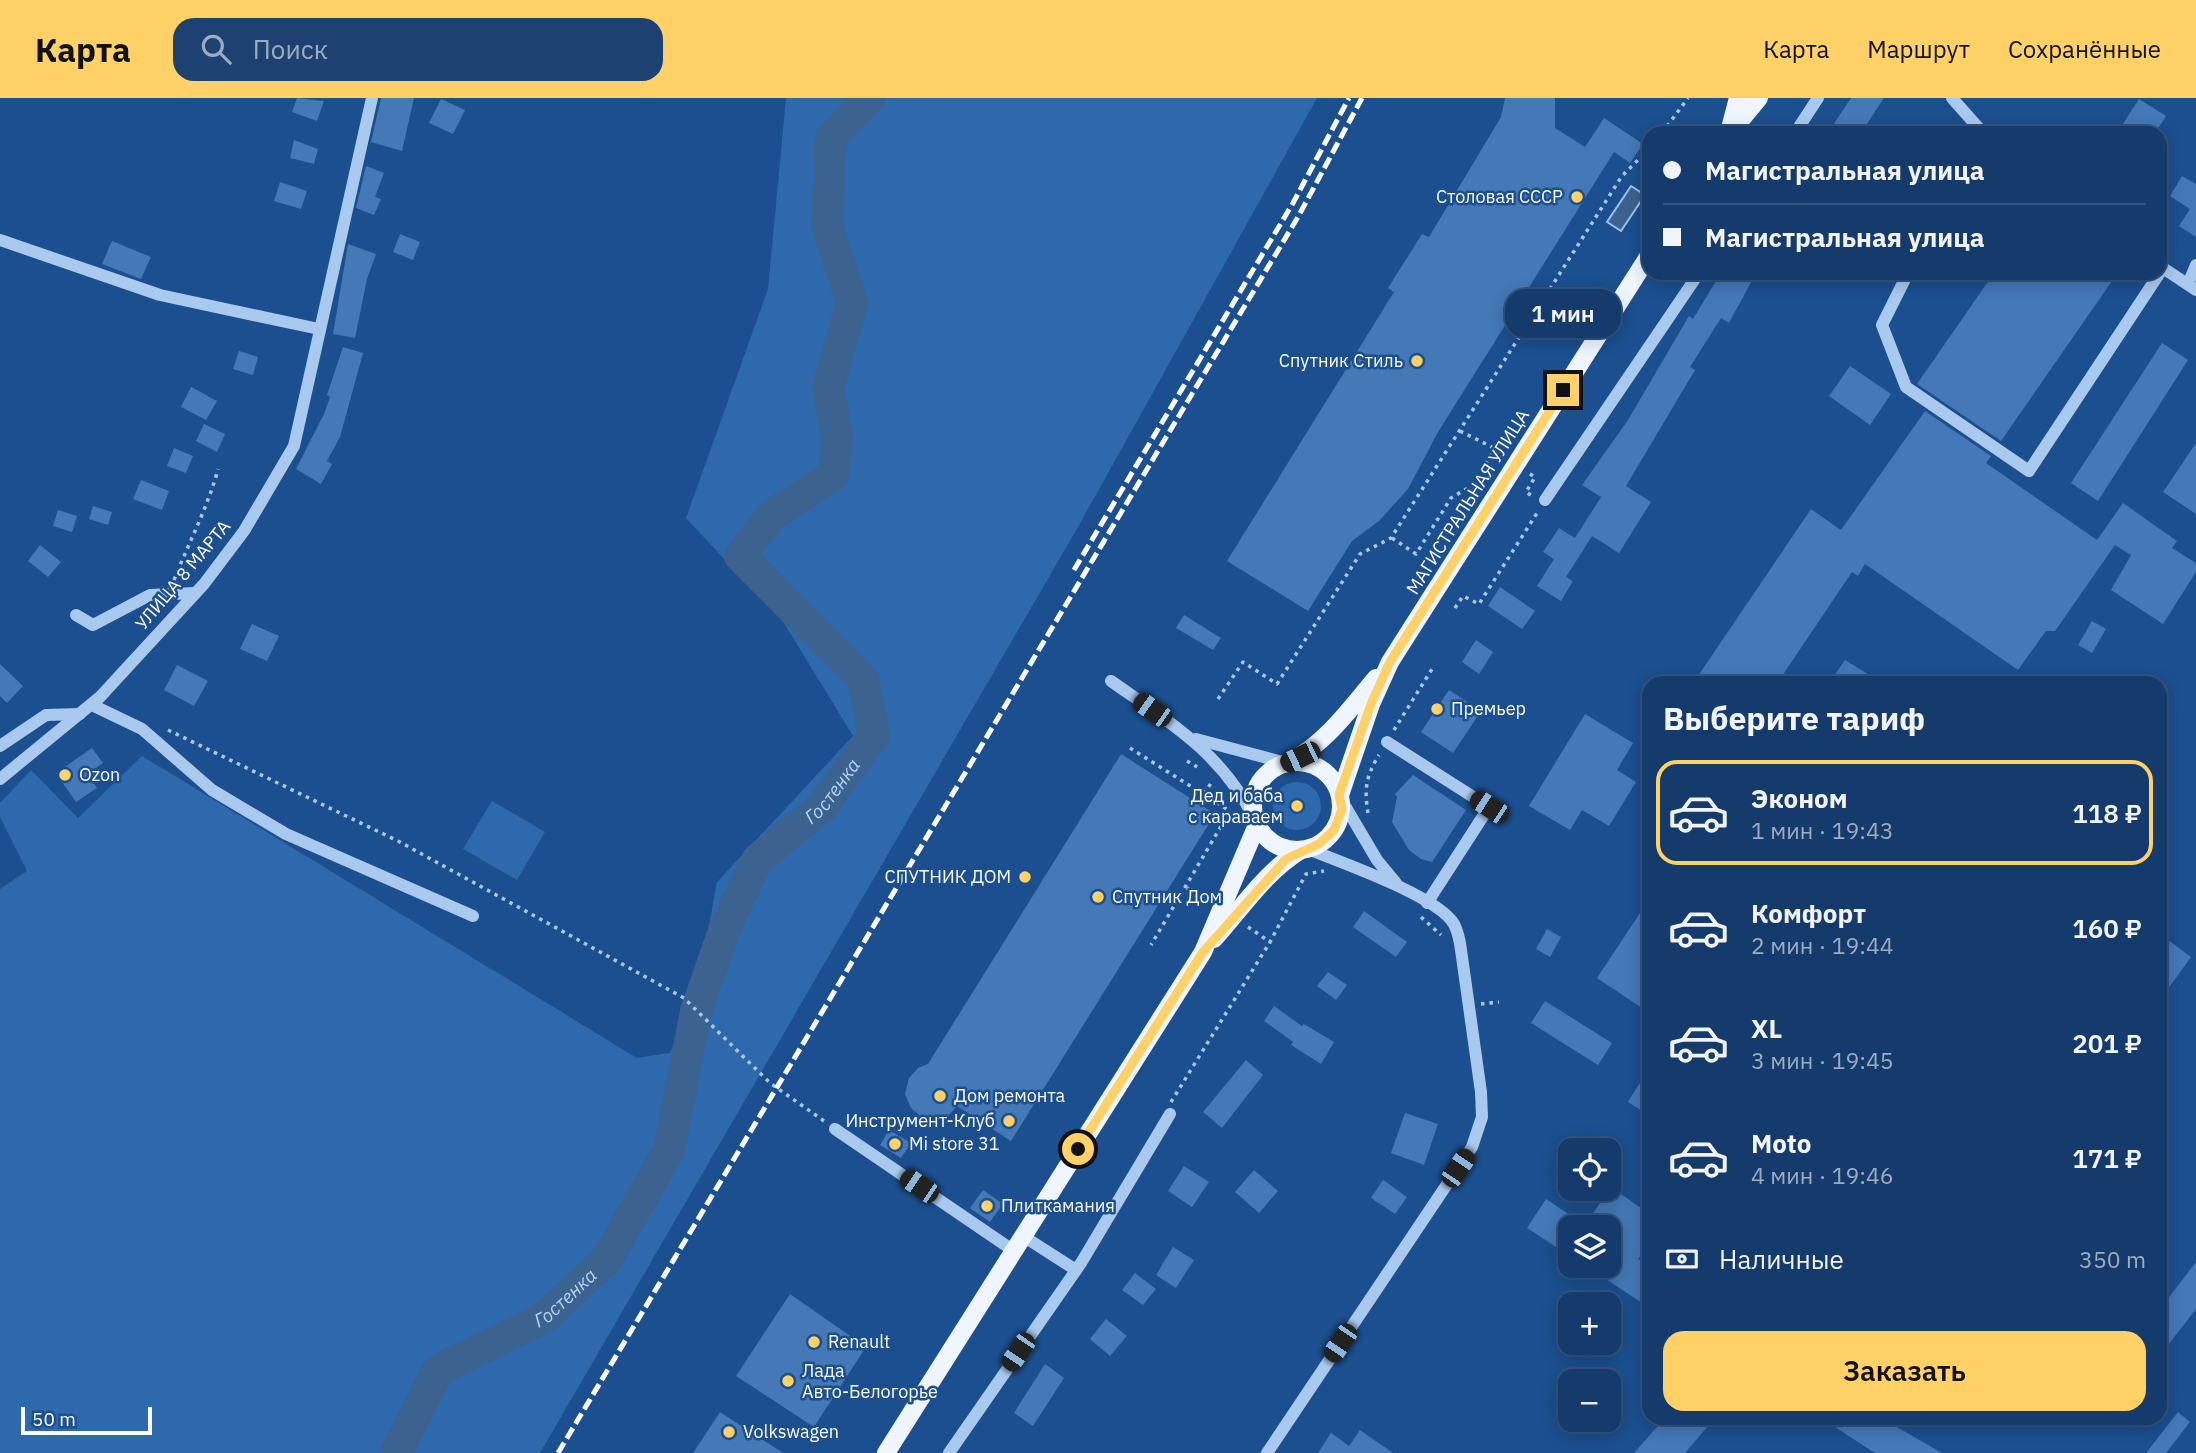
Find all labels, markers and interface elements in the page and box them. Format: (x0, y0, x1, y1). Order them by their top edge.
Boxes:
search box (173, 18, 663, 81)
text: Карта (35, 28, 131, 71)
icon: search (197, 30, 235, 68)
text: Поиск (253, 32, 328, 66)
text: Карта (1763, 33, 1829, 65)
text: Маршрут (1867, 33, 1970, 65)
text: Сохранённые (2008, 33, 2161, 65)
text: Магистральная улица (1705, 153, 1984, 187)
place label: Столовая СССР (1436, 185, 1563, 208)
marker: Столовая СССР (1569, 189, 1585, 205)
text: Магистральная улица (1705, 220, 1984, 254)
callout: 1 мин (1505, 288, 1621, 338)
text: 1 мин (1531, 298, 1595, 328)
place label: Спутник Стиль (1279, 349, 1403, 372)
marker: Спутник Стиль (1409, 353, 1425, 369)
route end (1547, 374, 1579, 406)
street label: МАГИСТРАЛЬНАЯ УЛИЦА (1401, 404, 1534, 599)
street label: УЛИЦА 8 МАРТА (130, 515, 236, 634)
car (1129, 689, 1176, 731)
place label: Премьер (1451, 697, 1526, 720)
text: Выберите тариф (1663, 697, 1925, 739)
marker: Премьер (1429, 701, 1445, 717)
car (1277, 738, 1324, 776)
water label: Гостенка (799, 754, 865, 829)
place label: Ozon (79, 763, 120, 786)
marker: Ozon (57, 767, 73, 783)
icon: car (1667, 781, 1730, 844)
text: Эконом (1751, 781, 1848, 815)
place label: Дед и баба с караваем (1188, 784, 1283, 828)
car (1466, 787, 1513, 827)
text: 118 ₽ (2072, 796, 2142, 830)
marker: Дед и баба с караваем (1289, 798, 1305, 814)
text: 1 мин · 19:43 (1751, 815, 1894, 845)
place label: СПУТНИК ДОМ (885, 865, 1011, 888)
marker: СПУТНИК ДОМ (1017, 869, 1033, 885)
place label: Спутник Дом (1112, 885, 1222, 908)
marker: Спутник Дом (1090, 889, 1106, 905)
icon: car (1667, 896, 1730, 959)
text: Комфорт (1751, 896, 1866, 930)
text: 160 ₽ (2072, 911, 2142, 945)
text: 2 мин · 19:44 (1751, 930, 1894, 960)
icon: car (1667, 1011, 1730, 1074)
text: XL (1751, 1011, 1782, 1045)
text: 201 ₽ (2072, 1026, 2142, 1060)
text: 3 мин · 19:45 (1751, 1045, 1894, 1075)
place label: Дом ремонта (954, 1084, 1066, 1107)
marker: Дом ремонта (932, 1088, 948, 1104)
place label: Инструмент-Клуб (845, 1109, 995, 1132)
marker: Инструмент-Клуб (1001, 1113, 1017, 1129)
icon: car (1667, 1126, 1730, 1189)
text: Moto (1751, 1126, 1811, 1160)
place label: Mi store 31 (909, 1132, 1000, 1155)
route start (1062, 1133, 1094, 1165)
marker: Mi store 31 (887, 1136, 903, 1152)
map controls (1558, 1138, 1621, 1432)
button: locate (1558, 1138, 1621, 1201)
text: 171 ₽ (2072, 1141, 2142, 1175)
car (1438, 1145, 1479, 1191)
text: 4 мин · 19:46 (1751, 1160, 1894, 1190)
car (896, 1166, 943, 1206)
place label: Плиткамания (1001, 1194, 1115, 1217)
marker: Плиткамания (979, 1198, 995, 1214)
button: layers (1558, 1215, 1621, 1278)
icon: cash (1663, 1240, 1701, 1278)
text: Наличные (1719, 1242, 1844, 1276)
text: 350 m (2079, 1244, 2146, 1274)
water label: Гостенка (530, 1263, 601, 1333)
button: + (1558, 1292, 1621, 1355)
car (1320, 1320, 1361, 1366)
car (998, 1329, 1039, 1375)
place label: Renault (828, 1330, 890, 1353)
button: Заказать (1663, 1331, 2146, 1411)
marker: Renault (806, 1334, 822, 1350)
place label: Лада Авто-Белогорье (802, 1359, 938, 1403)
button: − (1558, 1369, 1621, 1432)
marker: Лада Авто-Белогорье (780, 1373, 796, 1389)
scale bar (21, 1404, 152, 1436)
text: 50 m (32, 1407, 76, 1431)
place label: Volkswagen (743, 1420, 839, 1443)
marker: Volkswagen (721, 1424, 737, 1440)

